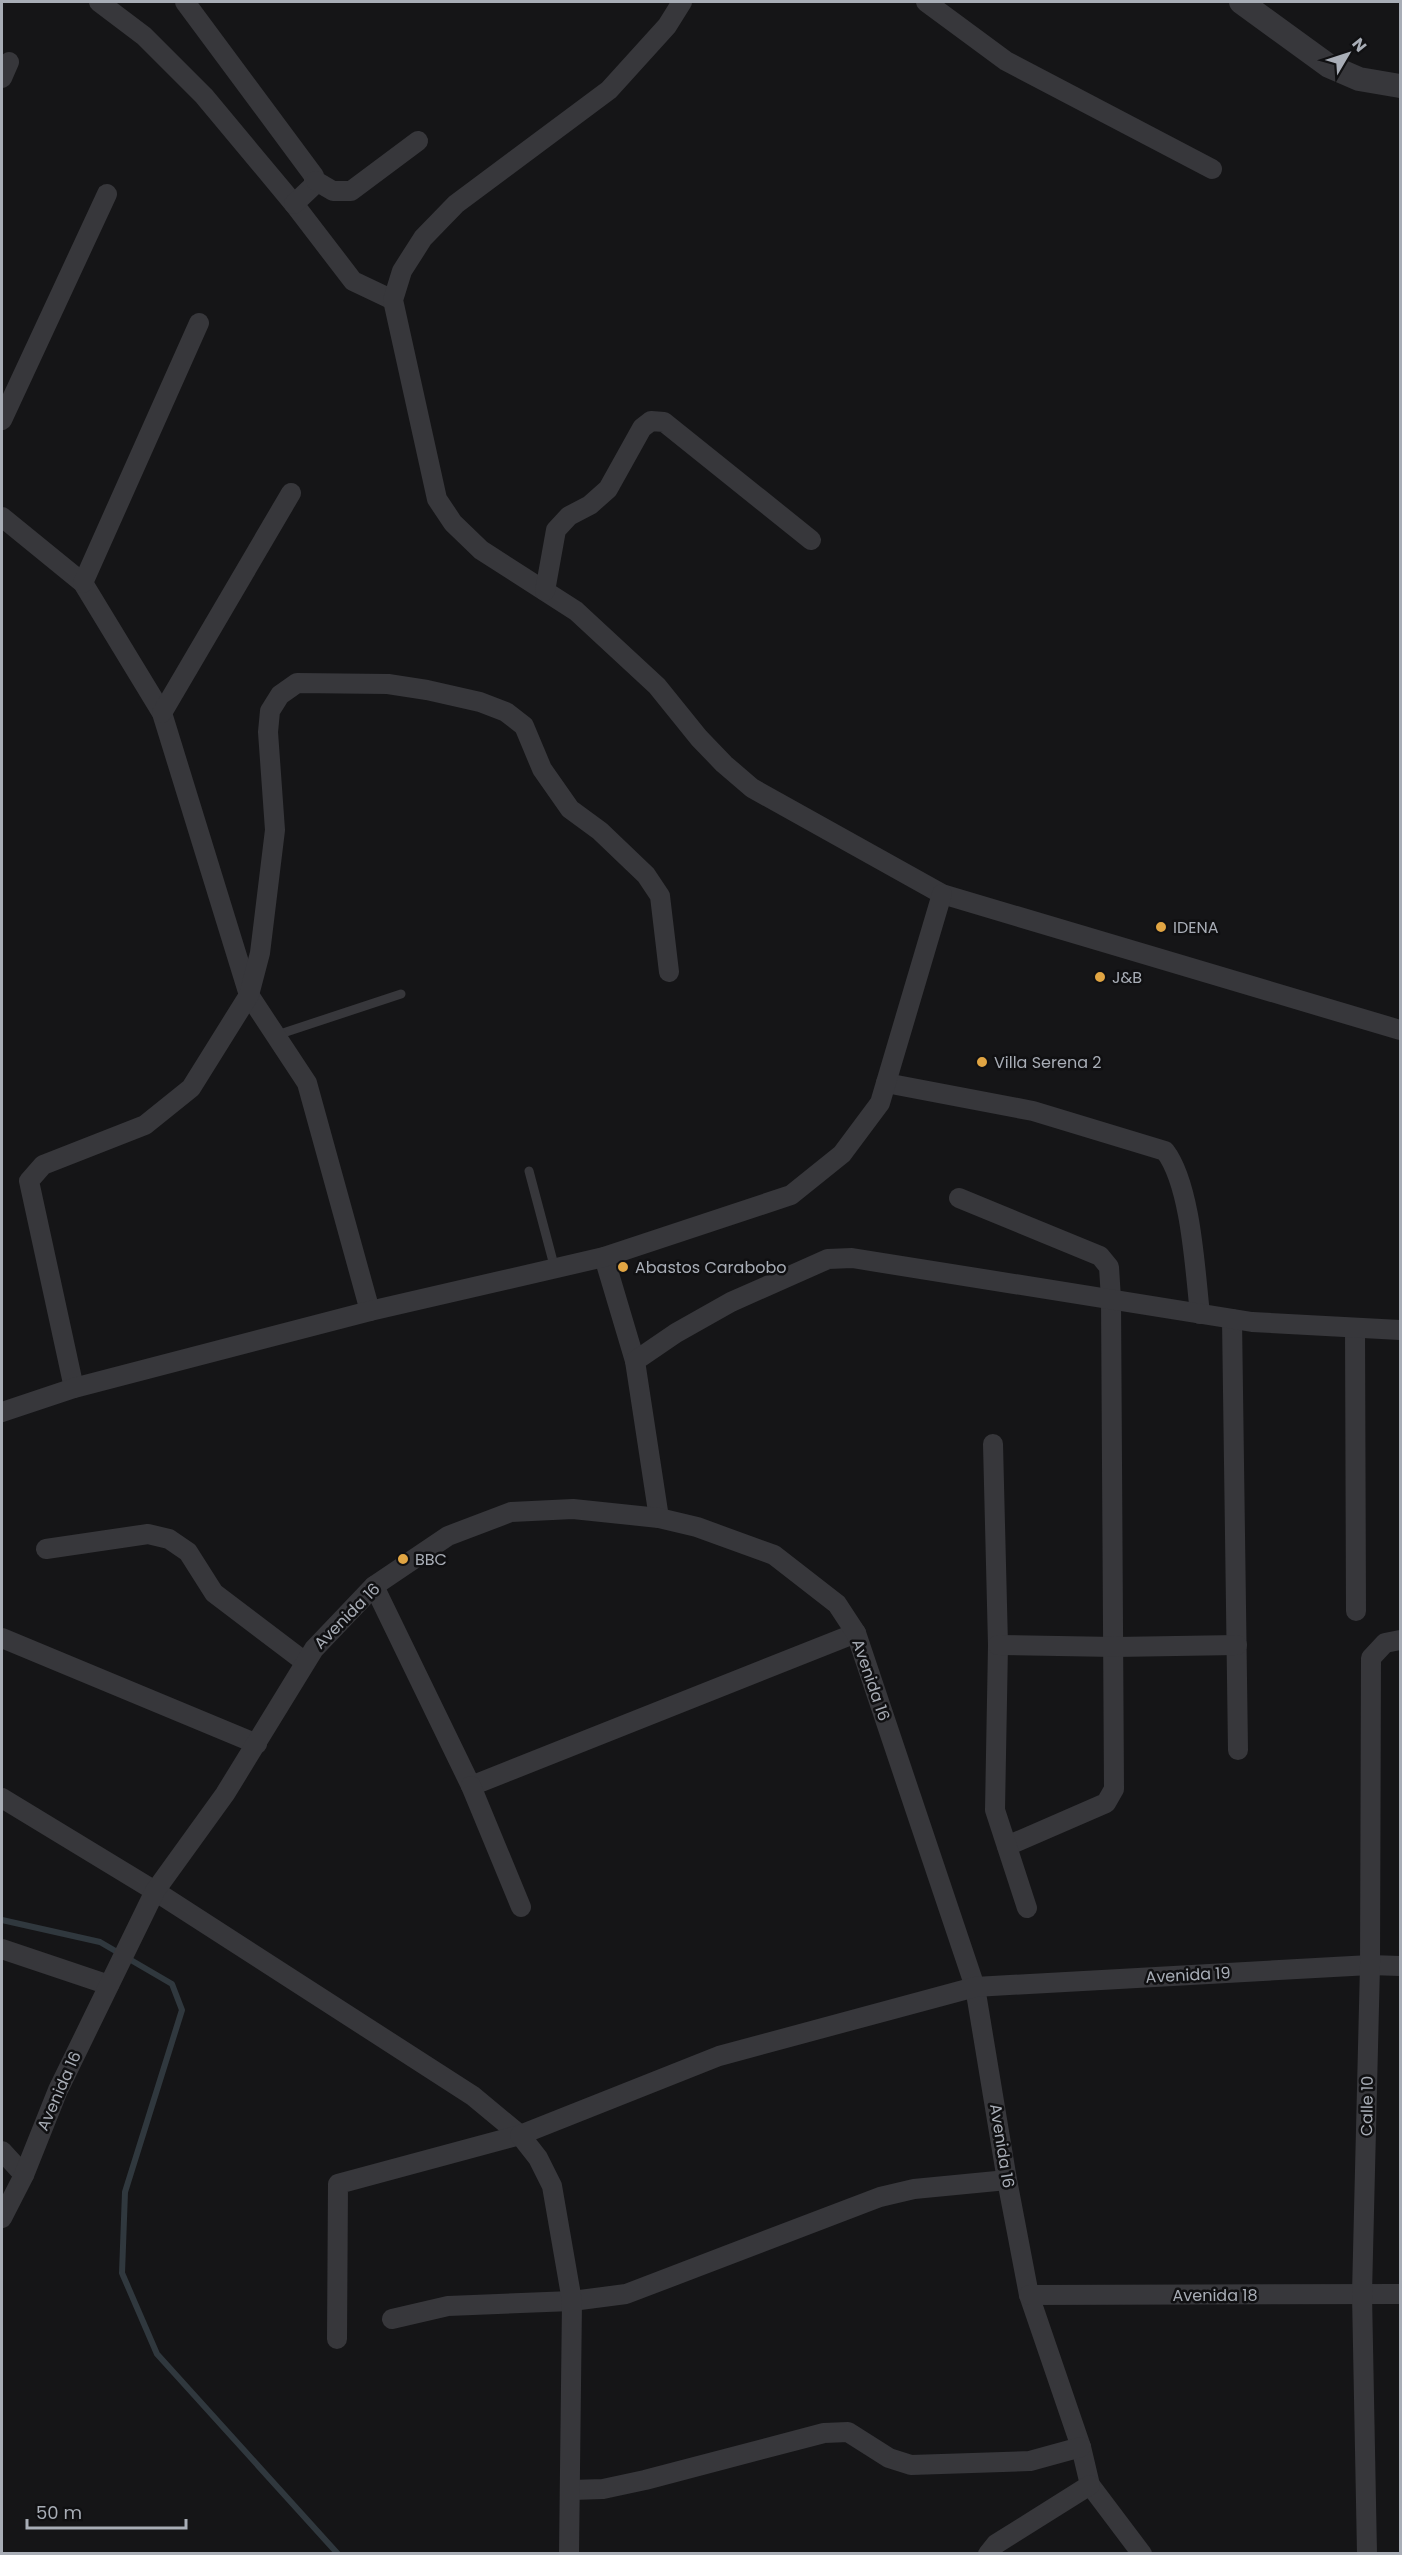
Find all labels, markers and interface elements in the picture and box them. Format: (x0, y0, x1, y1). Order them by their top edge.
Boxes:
north arrow (1318, 24, 1378, 84)
text: N (1347, 33, 1372, 57)
place label: IDENA (1173, 916, 1219, 939)
marker: IDENA (1154, 920, 1168, 934)
place label: J&B (1112, 966, 1142, 989)
marker: J&B (1093, 970, 1107, 984)
place label: Villa Serena 2 (994, 1051, 1101, 1074)
marker: Villa Serena 2 (975, 1055, 989, 1069)
place label: Abastos Carabobo (635, 1256, 787, 1279)
marker: Abastos Carabobo (616, 1260, 630, 1274)
place label: BBC (415, 1548, 447, 1571)
marker: BBC (396, 1552, 410, 1566)
street label: Avenida 16 (309, 1578, 385, 1654)
street label: Avenida 16 (846, 1636, 896, 1724)
street label: Avenida 19 (1145, 1961, 1231, 1989)
street label: Avenida 16 (31, 2047, 87, 2135)
street label: Calle 10 (1355, 2076, 1379, 2136)
street label: Avenida 16 (984, 2102, 1020, 2190)
street label: Avenida 18 (1173, 2284, 1257, 2307)
scale bar (27, 2492, 186, 2530)
text: 50 m (36, 2500, 82, 2525)

